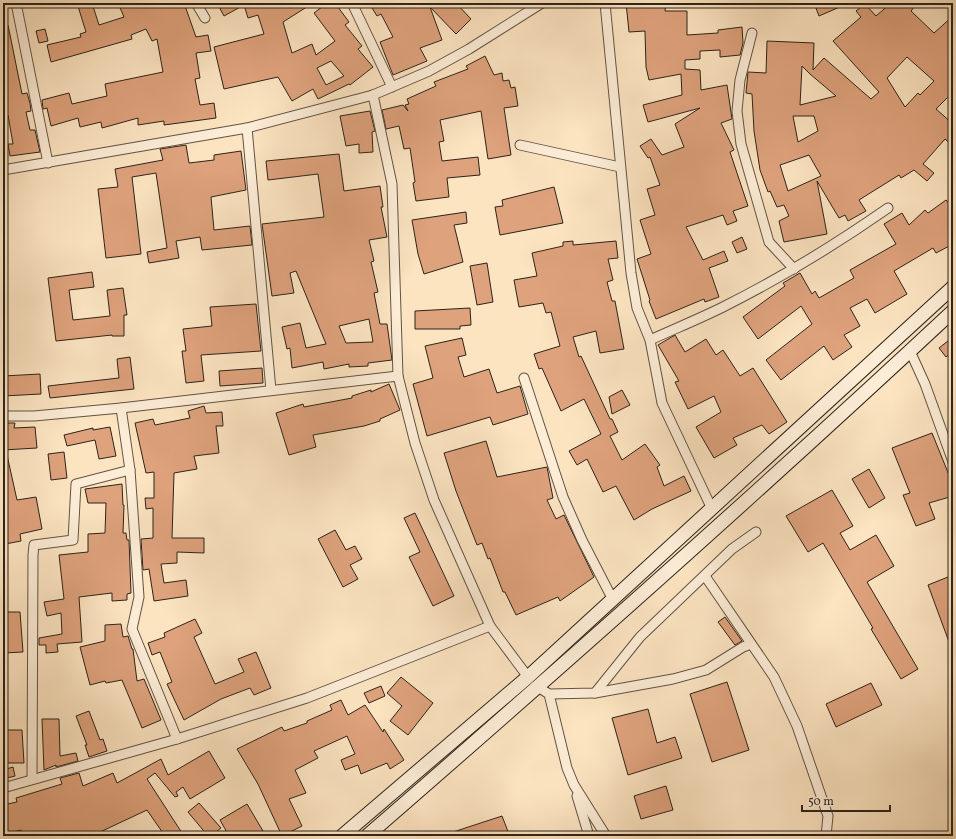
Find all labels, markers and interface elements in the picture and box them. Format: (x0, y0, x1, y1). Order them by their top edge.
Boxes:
scale bar (802, 787, 890, 813)
text: 50 m (808, 794, 834, 810)

